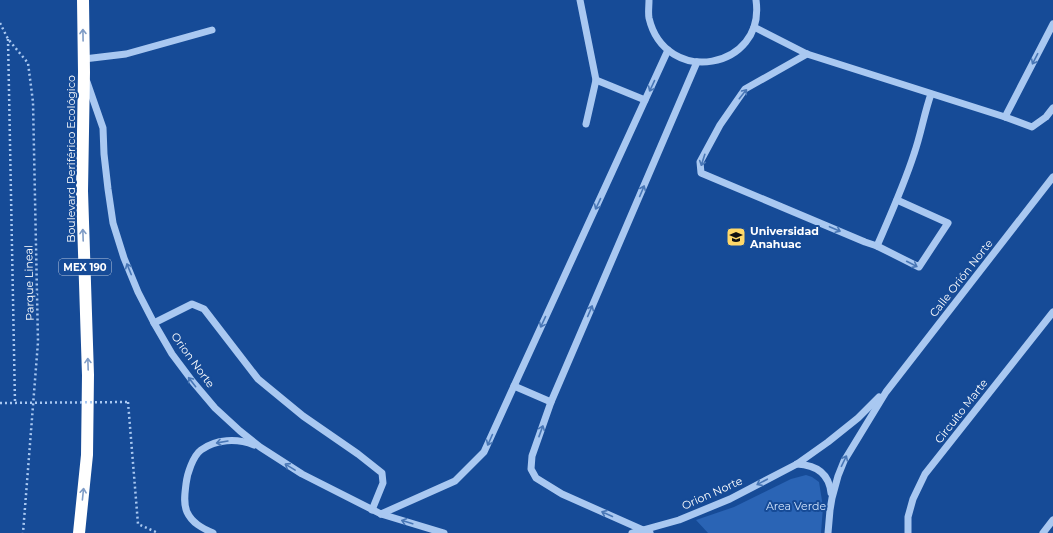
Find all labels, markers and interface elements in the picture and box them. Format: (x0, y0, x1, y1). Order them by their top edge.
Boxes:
one-way arrow (79, 29, 87, 42)
one-way arrow (1031, 53, 1038, 65)
street label: Boulevard Periférico Ecológico (64, 75, 78, 243)
one-way arrow (648, 79, 655, 91)
one-way arrow (738, 88, 747, 99)
one-way arrow (699, 153, 706, 166)
one-way arrow (638, 186, 646, 198)
one-way arrow (594, 198, 601, 210)
place label: Universidad Anahuac (749, 224, 819, 251)
school or university icon: Universidad Anahuac (725, 226, 747, 248)
one-way arrow (828, 226, 840, 233)
one-way arrow (80, 229, 87, 242)
street label: Calle Orión Norte (926, 236, 996, 320)
street label: Parque Lineal (21, 245, 37, 321)
road number: MEX 190 (59, 259, 111, 275)
one-way arrow (906, 261, 918, 268)
one-way arrow (124, 263, 132, 275)
one-way arrow (587, 305, 595, 317)
one-way arrow (539, 316, 546, 328)
street label: Orion Norte (168, 330, 218, 391)
one-way arrow (84, 358, 91, 371)
one-way arrow (188, 376, 197, 387)
street label: Circuito Marte (931, 376, 991, 446)
one-way arrow (537, 425, 545, 437)
one-way arrow (485, 434, 493, 446)
one-way arrow (216, 438, 229, 446)
one-way arrow (841, 455, 849, 467)
one-way arrow (284, 462, 296, 470)
street label: Orion Norte (679, 473, 745, 513)
one-way arrow (757, 479, 769, 486)
one-way arrow (79, 488, 87, 501)
park label: Area Verde (766, 499, 826, 513)
one-way arrow (602, 510, 614, 518)
one-way arrow (401, 518, 414, 525)

